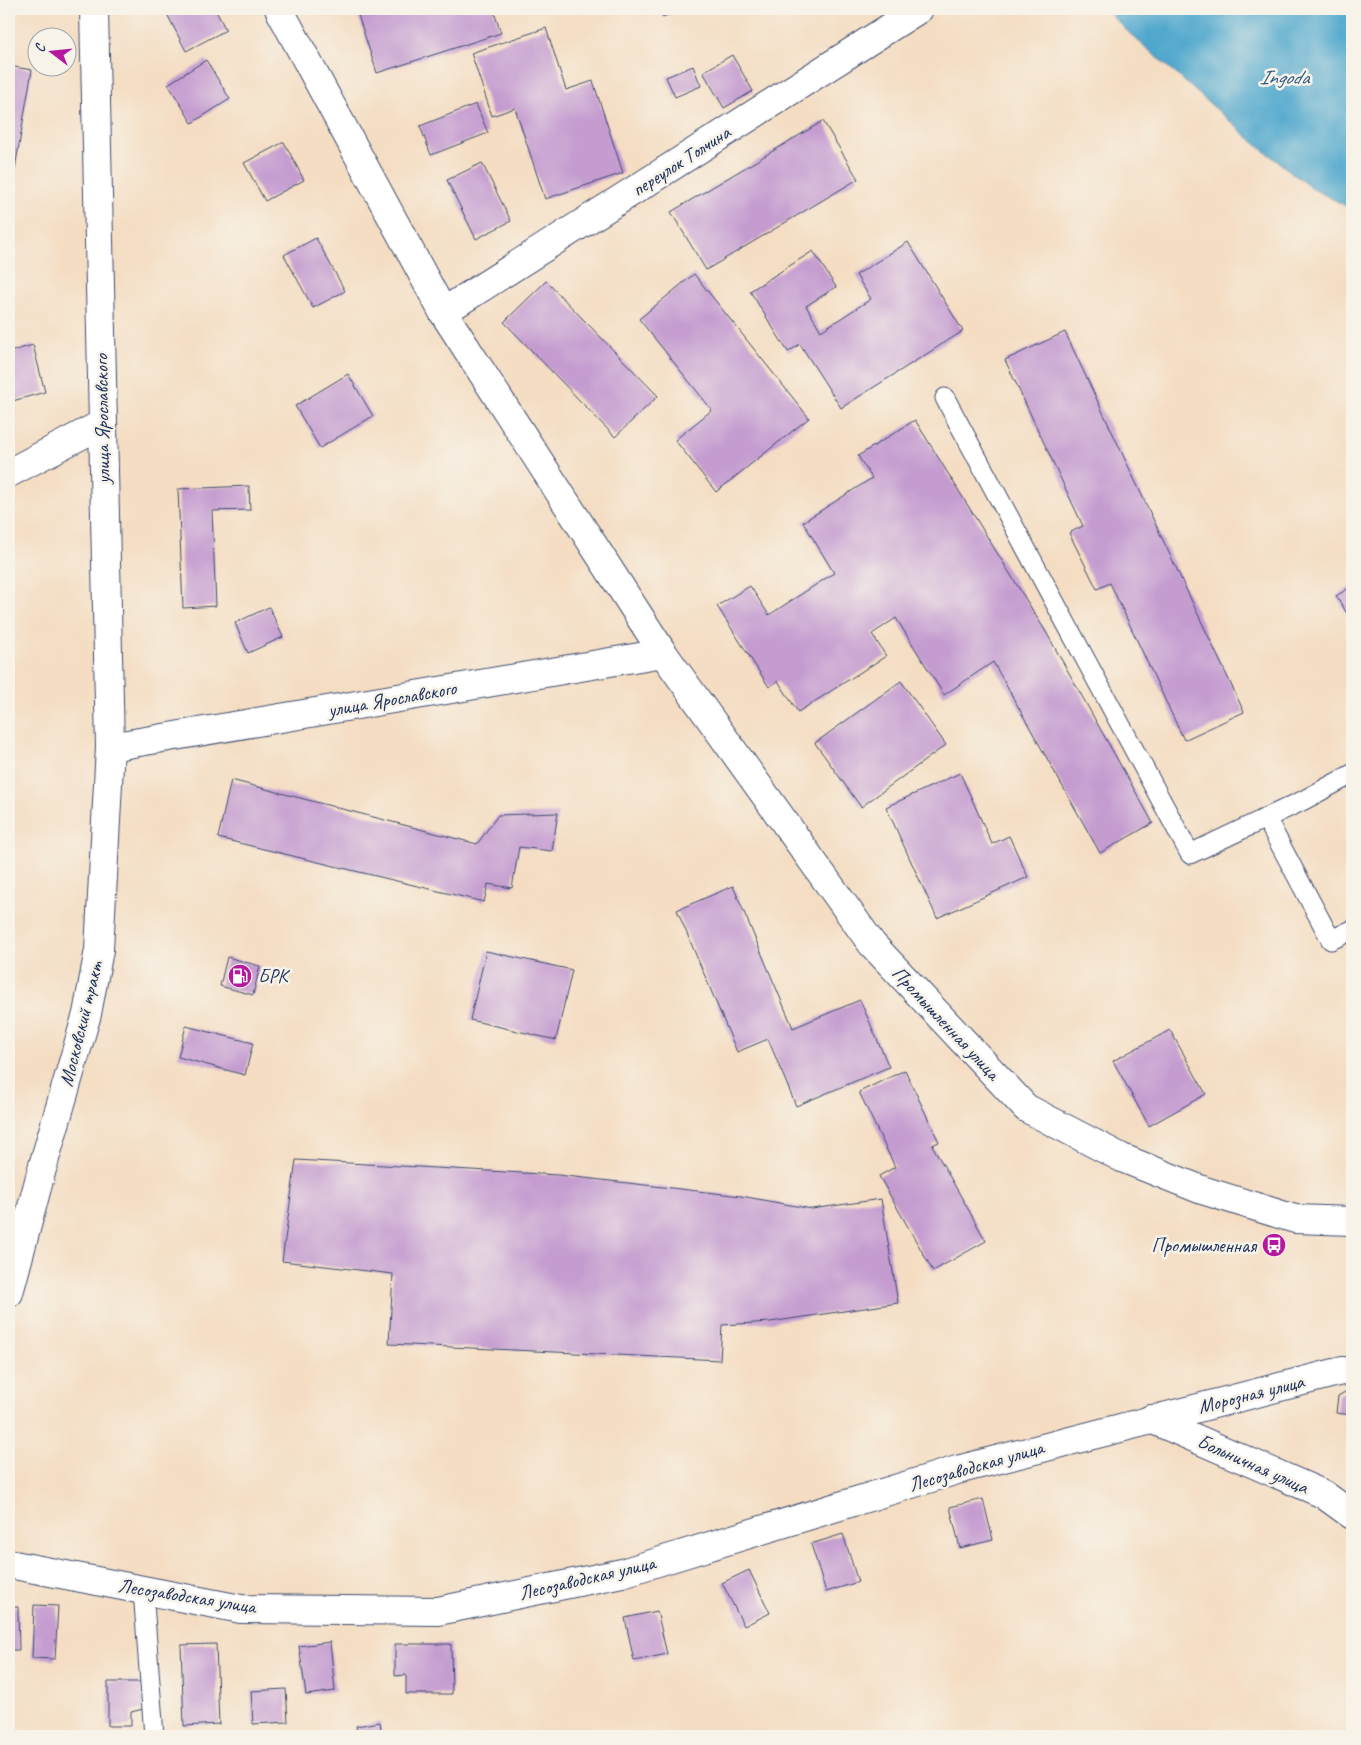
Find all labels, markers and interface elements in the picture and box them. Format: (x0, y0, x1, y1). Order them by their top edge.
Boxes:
north arrow (28, 28, 78, 78)
text: С (31, 41, 50, 54)
water label: Ingoda (1259, 64, 1311, 90)
street label: переулок Толчина (627, 119, 736, 202)
street label: улица Ярославского (88, 353, 116, 485)
street label: улица Ярославского (325, 675, 459, 723)
street label: Московский тракт (53, 957, 109, 1089)
street label: Промышленная улица (887, 961, 1006, 1087)
fuel station icon: БРК (227, 963, 253, 989)
place label: БРК (258, 964, 291, 989)
bus stop icon: Промышленная (1261, 1232, 1287, 1258)
place label: Промышленная (1151, 1233, 1258, 1258)
street label: Морозная улица (1195, 1368, 1308, 1419)
street label: Больничная улица (1194, 1428, 1313, 1500)
street label: Лесозаводская улица (906, 1434, 1048, 1497)
street label: Лесозаводская улица (516, 1550, 659, 1606)
street label: Лесозаводская улица (116, 1573, 259, 1620)

